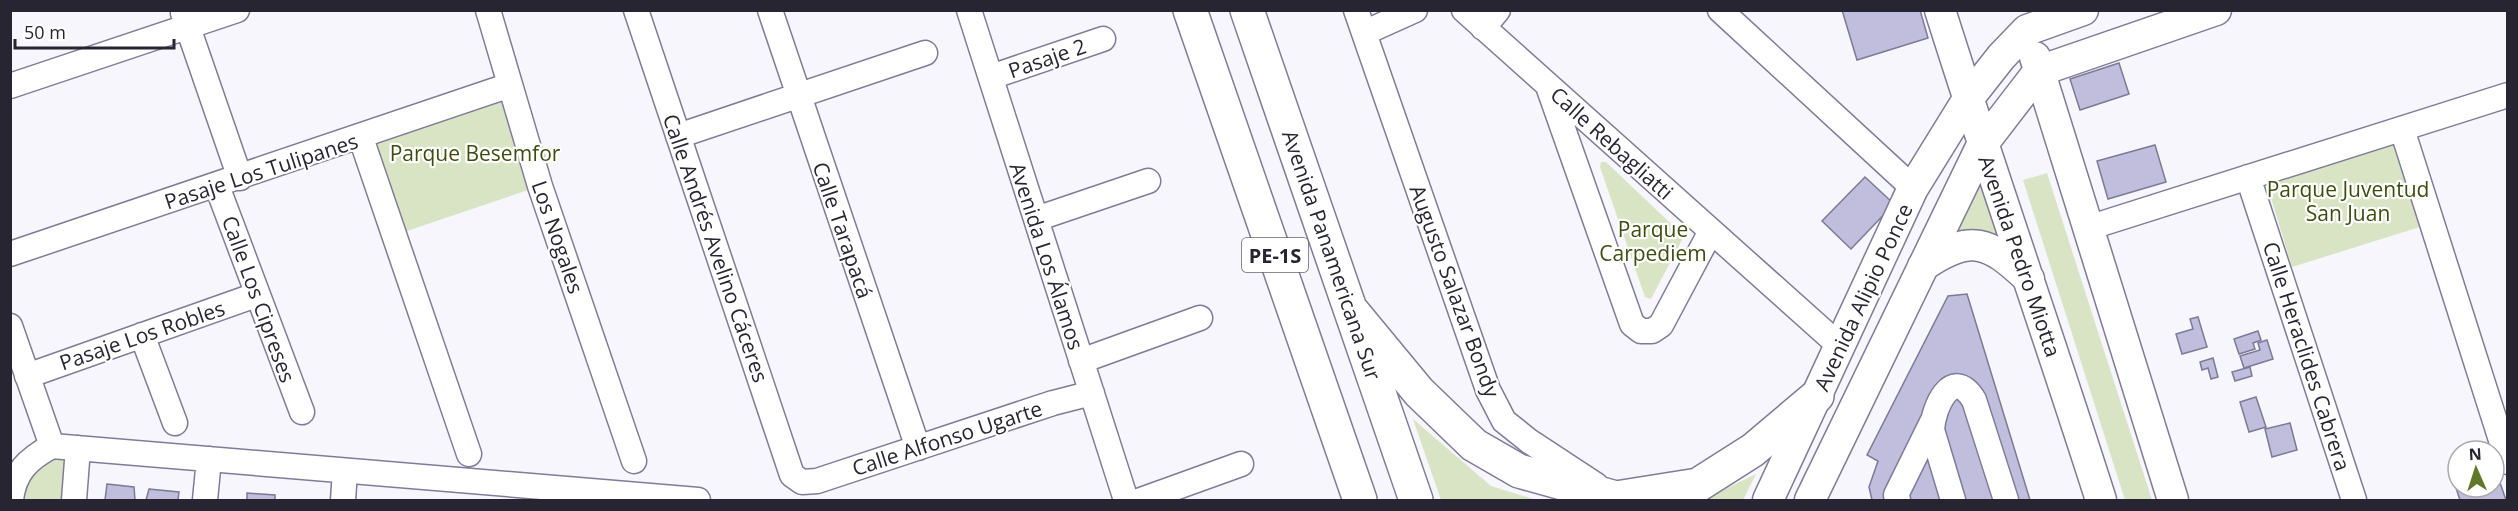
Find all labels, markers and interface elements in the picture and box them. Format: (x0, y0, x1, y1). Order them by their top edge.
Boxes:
scale bar (15, 12, 174, 50)
text: 50 m (24, 20, 66, 44)
street label: Pasaje 2 (1004, 32, 1090, 84)
street label: Calle Rebagliatti (1545, 80, 1679, 206)
street label: Calle Andrés Avelino Cáceres (657, 110, 775, 386)
street label: Avenida Panamericana Sur (1276, 126, 1388, 384)
street label: Pasaje Los Tulipanes (161, 127, 361, 215)
park label: Parque Besemfor (390, 139, 561, 167)
street label: Avenida Pedro Miotta (1972, 152, 2068, 360)
street label: Calle Tarapacá (807, 158, 879, 302)
street label: Avenida Los Álamos (1004, 159, 1090, 353)
park label: Parque Juventud San Juan (2267, 175, 2429, 227)
street label: Los Nogales (526, 177, 590, 297)
street label: Augusto Salazar Bondy (1404, 181, 1507, 402)
street label: Avenida Alipio Ponce (1807, 199, 1919, 395)
street label: Calle Los Cipreses (216, 212, 302, 386)
park label: Parque Carpediem (1599, 215, 1707, 267)
road number: PE-1S (1242, 238, 1308, 272)
street label: Calle Heraclides Cabrera (2257, 238, 2357, 474)
street label: Pasaje Los Robles (56, 294, 228, 376)
street label: Calle Alfonso Ugarte (848, 394, 1046, 482)
north arrow (2446, 439, 2506, 499)
text: N (2468, 443, 2482, 465)

